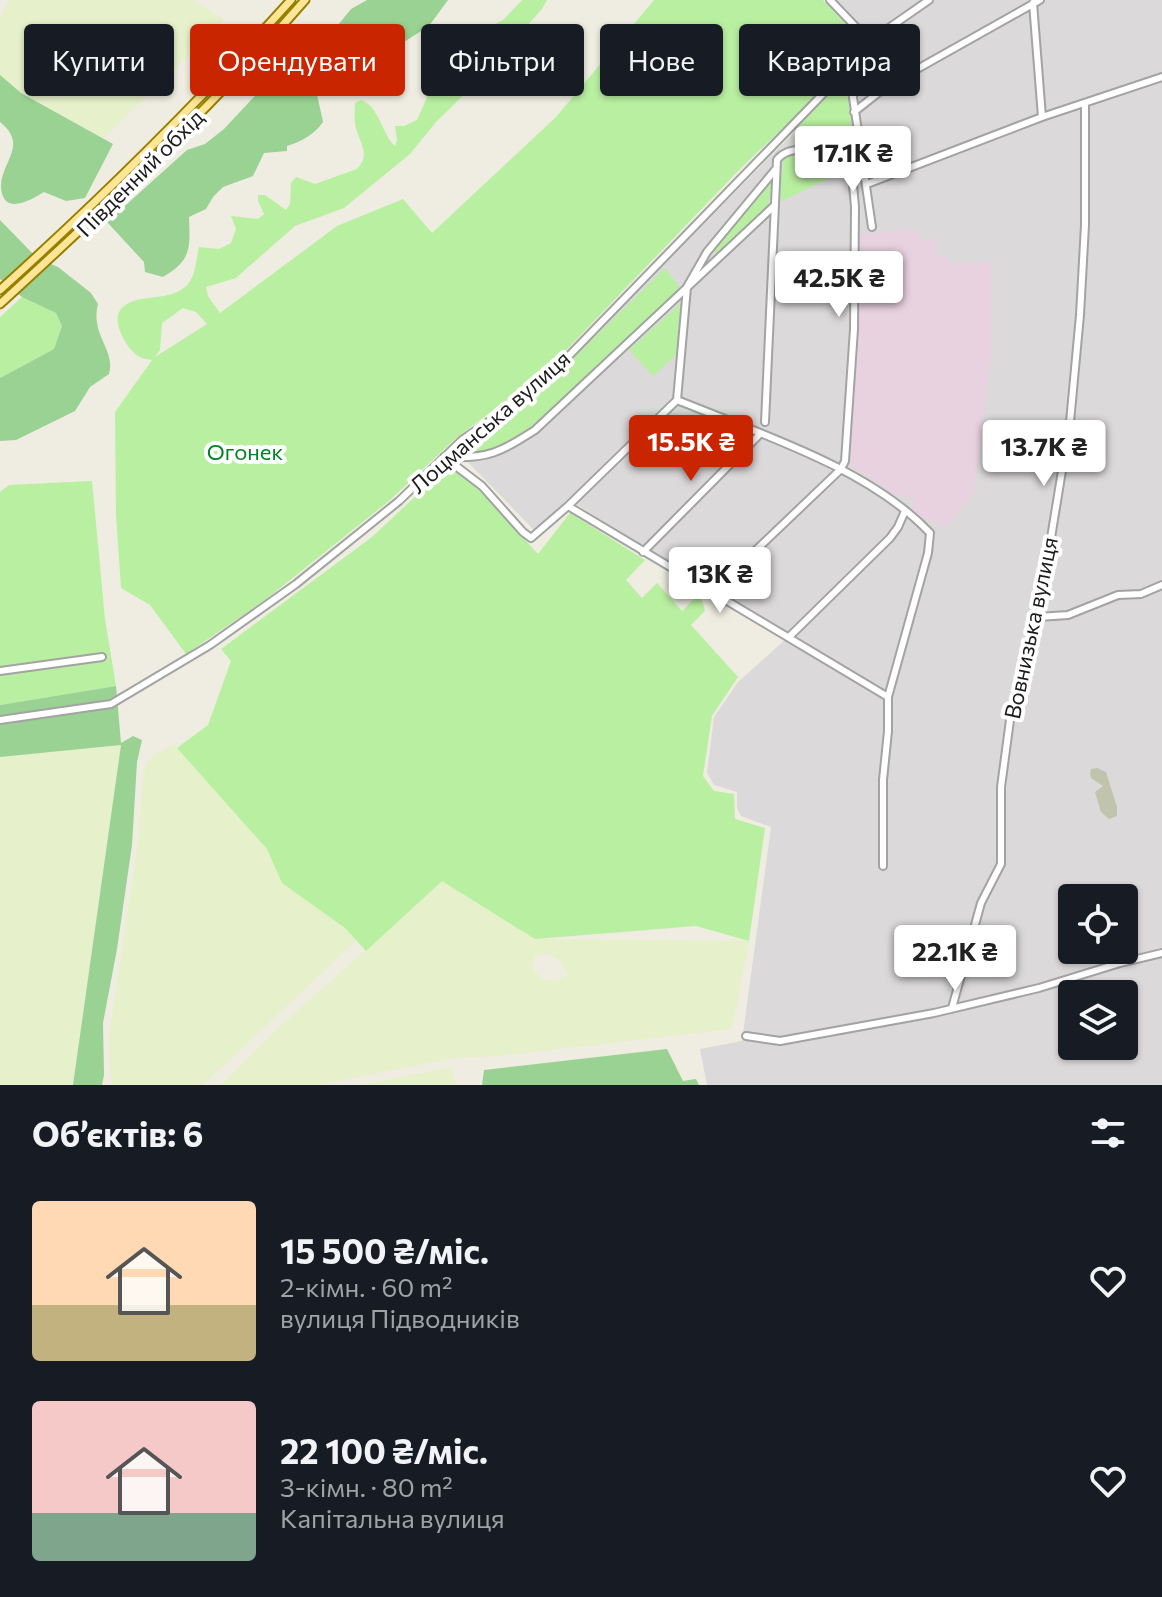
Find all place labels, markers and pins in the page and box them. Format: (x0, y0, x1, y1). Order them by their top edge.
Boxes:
pin: 17.1K ₴ (779, 126, 927, 194)
pin: 42.5K ₴ (765, 251, 913, 319)
pin: 15.5K ₴ (617, 415, 765, 483)
pin: 13.7K ₴ (970, 420, 1118, 488)
pin: 13K ₴ (664, 547, 776, 615)
pin: 22.1K ₴ (881, 925, 1029, 993)

